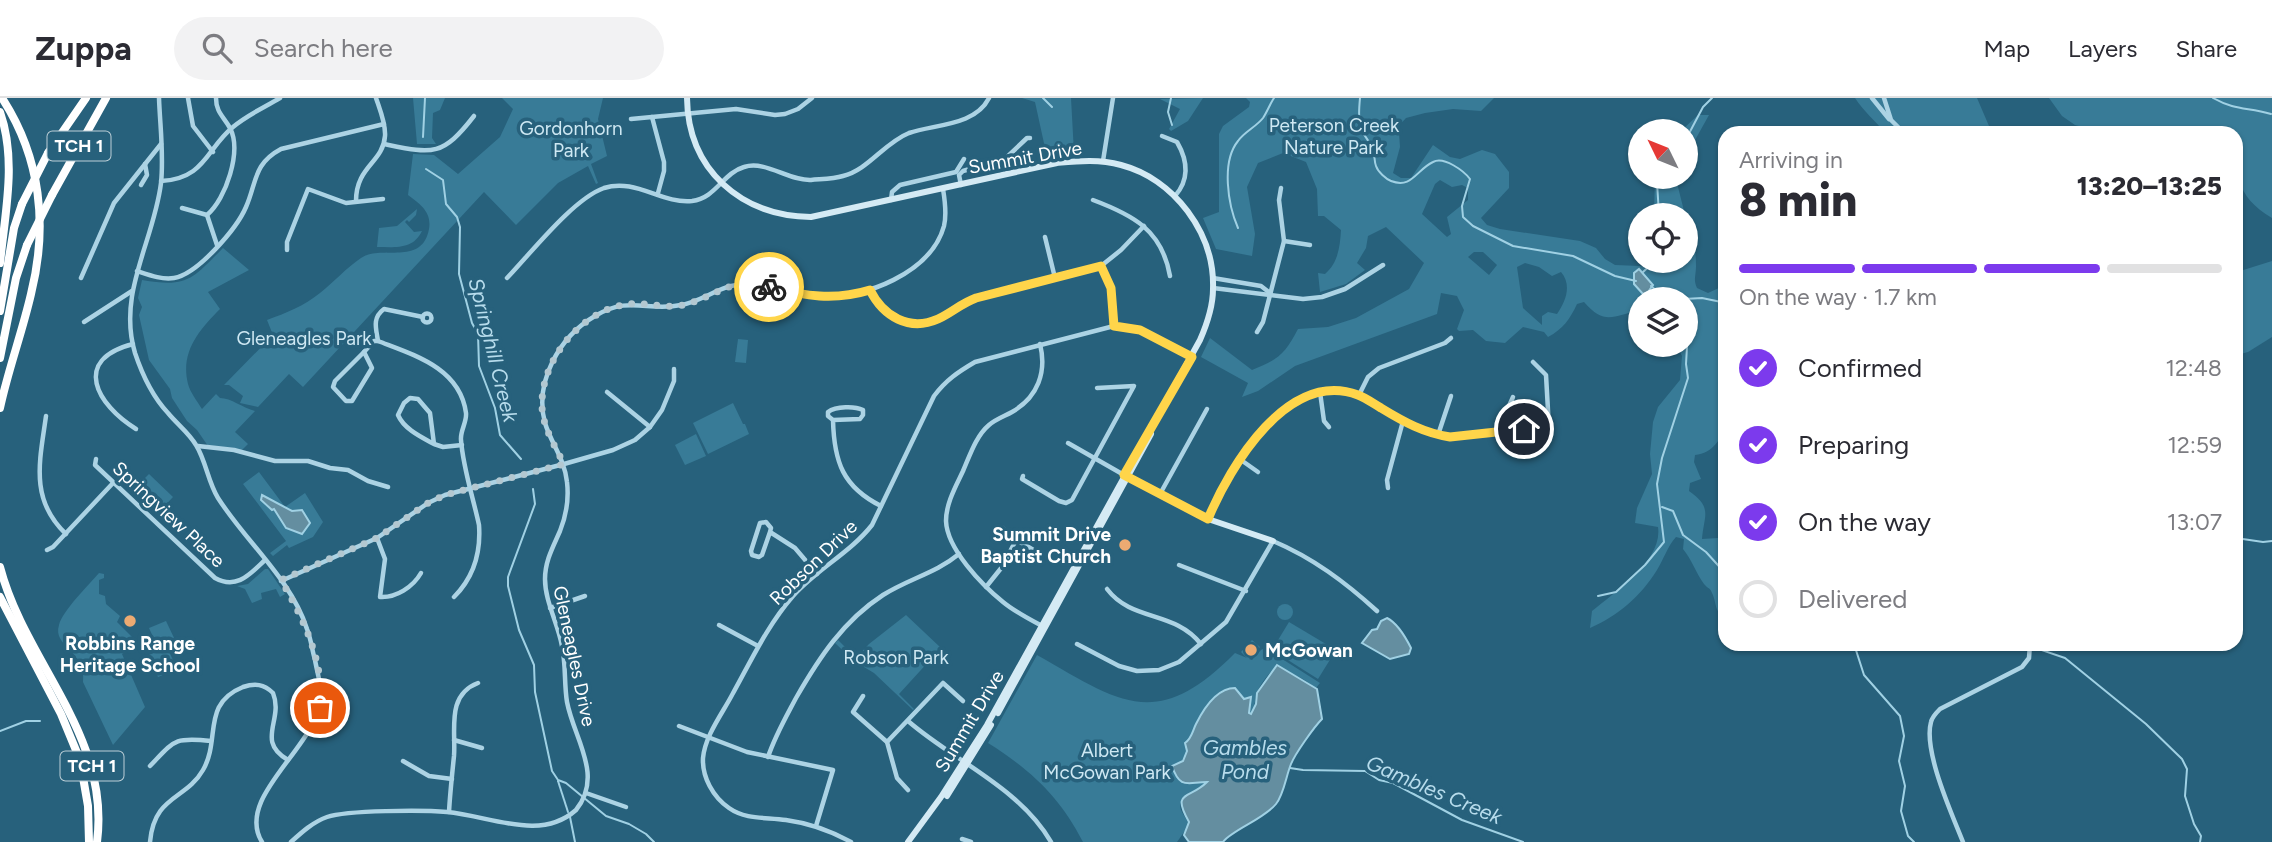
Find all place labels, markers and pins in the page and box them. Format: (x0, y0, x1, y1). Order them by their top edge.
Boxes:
pin (1494, 399, 1554, 459)
place label: Summit Drive Baptist Church (980, 523, 1111, 568)
marker: Summit Drive Baptist Church (1117, 537, 1133, 553)
marker: Robbins Range Heritage School (122, 613, 138, 629)
place label: Robbins Range Heritage School (60, 632, 200, 677)
place label: McGowan (1265, 639, 1353, 662)
marker: McGowan (1243, 642, 1259, 658)
pin (290, 678, 350, 738)

